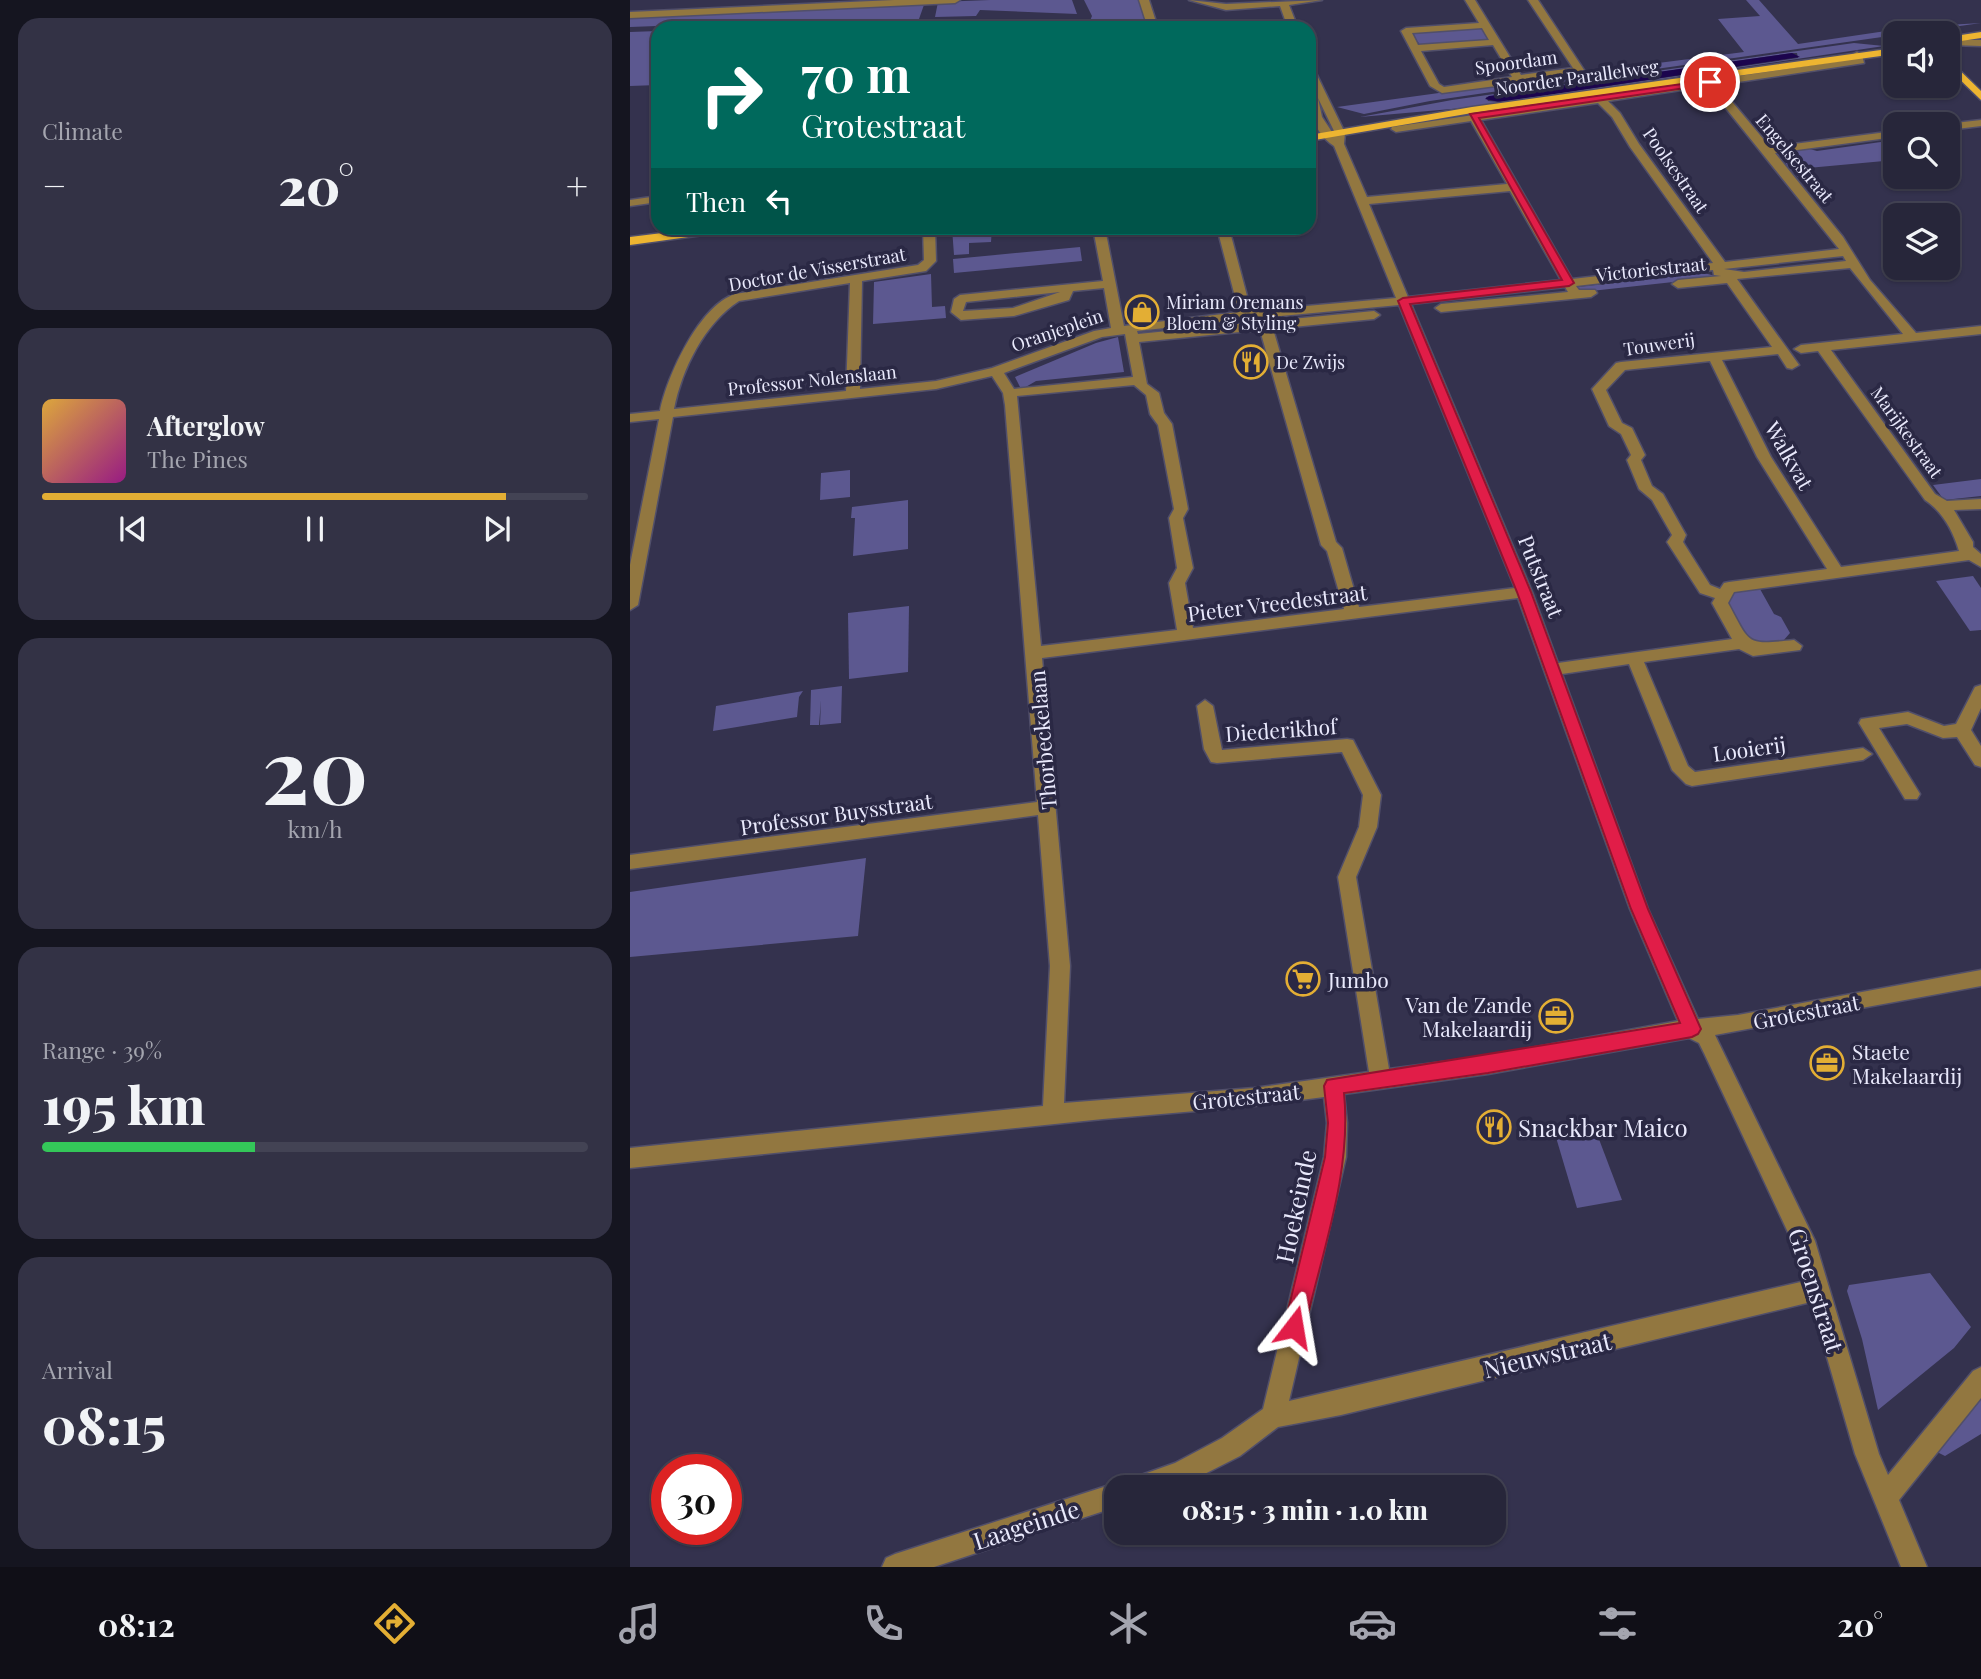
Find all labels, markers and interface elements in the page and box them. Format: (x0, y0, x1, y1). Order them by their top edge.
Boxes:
map controls (1883, 21, 1960, 280)
button: sound (1883, 21, 1960, 98)
text: 70 m (801, 40, 911, 105)
street label: Spoordam (1473, 44, 1559, 80)
icon: right (686, 49, 777, 140)
pin (1680, 52, 1740, 112)
street label: Noorder Parallelweg (1494, 54, 1661, 100)
icon: arrive (1691, 63, 1729, 101)
text: Grotestraat (801, 103, 965, 146)
street label: Engelsestraat (1751, 109, 1840, 208)
button: search (1883, 112, 1960, 189)
text: Climate (42, 115, 123, 146)
street label: Poolsestraat (1638, 123, 1715, 218)
text: 20° (278, 150, 354, 219)
text: − (42, 159, 67, 210)
text: + (566, 159, 588, 210)
icon: left (760, 182, 798, 220)
text: Then (686, 184, 746, 219)
button: layers (1883, 203, 1960, 280)
street label: Doctor de Visserstraat (727, 241, 908, 296)
street label: Victoriestraat (1594, 251, 1708, 287)
place label: Miriam Oremans Bloem & Styling (1166, 290, 1304, 335)
shop icon: Miriam Oremans Bloem & Styling (1123, 293, 1161, 331)
street label: Oranjeplein (1008, 303, 1106, 357)
street label: Touwerij (1622, 327, 1696, 361)
restaurant icon: De Zwijs (1232, 343, 1270, 381)
place label: De Zwijs (1276, 350, 1345, 374)
street label: Professor Nolenslaan (726, 359, 898, 401)
street label: Marijkestraat (1866, 381, 1949, 483)
text: Afterglow (147, 408, 265, 443)
street label: Walkvat (1759, 415, 1821, 495)
text: The Pines (147, 443, 248, 474)
icon: previous (114, 510, 152, 548)
icon: pause (296, 510, 334, 548)
icon: next (478, 510, 516, 548)
street label: Putstraat (1513, 531, 1571, 622)
street label: Pieter Vreedestraat (1186, 577, 1369, 627)
street label: Thorbeckelaan (1022, 669, 1062, 811)
text: 20 (262, 707, 368, 828)
street label: Diederikhof (1224, 711, 1340, 747)
street label: Looierij (1711, 729, 1787, 767)
street label: Professor Buysstraat (738, 786, 935, 840)
text: km/h (287, 813, 343, 844)
supermarket icon: Jumbo (1284, 960, 1322, 998)
place label: Jumbo (1327, 965, 1389, 993)
street label: Grotestraat (1750, 987, 1862, 1035)
place label: Van de Zande Makelaardij (1404, 990, 1532, 1042)
office icon: Van de Zande Makelaardij (1537, 997, 1575, 1035)
text: Range · 39% (42, 1034, 162, 1065)
place label: Staete Makelaardij (1852, 1037, 1962, 1089)
office icon: Staete Makelaardij (1808, 1044, 1846, 1082)
text: 195 km (42, 1069, 205, 1138)
street label: Grotestraat (1191, 1076, 1302, 1116)
restaurant icon: Snackbar Maico (1475, 1108, 1513, 1146)
place label: Snackbar Maico (1518, 1111, 1688, 1143)
street label: Hoekeinde (1267, 1146, 1323, 1266)
street label: Groenstraat (1782, 1224, 1852, 1357)
position arrow (1257, 1290, 1331, 1364)
street label: Nieuwstraat (1480, 1324, 1615, 1384)
text: Arrival (42, 1354, 113, 1385)
text: 08:15 (42, 1389, 166, 1458)
speed limit sign: 30 (651, 1454, 742, 1545)
street label: Laageinde (969, 1492, 1083, 1556)
text: 08:15 · 3 min · 1.0 km (1182, 1492, 1428, 1527)
icon: directions (370, 1599, 419, 1648)
icon: music (615, 1599, 664, 1648)
icon: phone (859, 1599, 908, 1648)
icon: climate (1104, 1599, 1153, 1648)
icon: car (1348, 1599, 1397, 1648)
icon: filters (1593, 1599, 1642, 1648)
text: 08:12 (98, 1602, 175, 1645)
text: 20° (1837, 1602, 1883, 1645)

